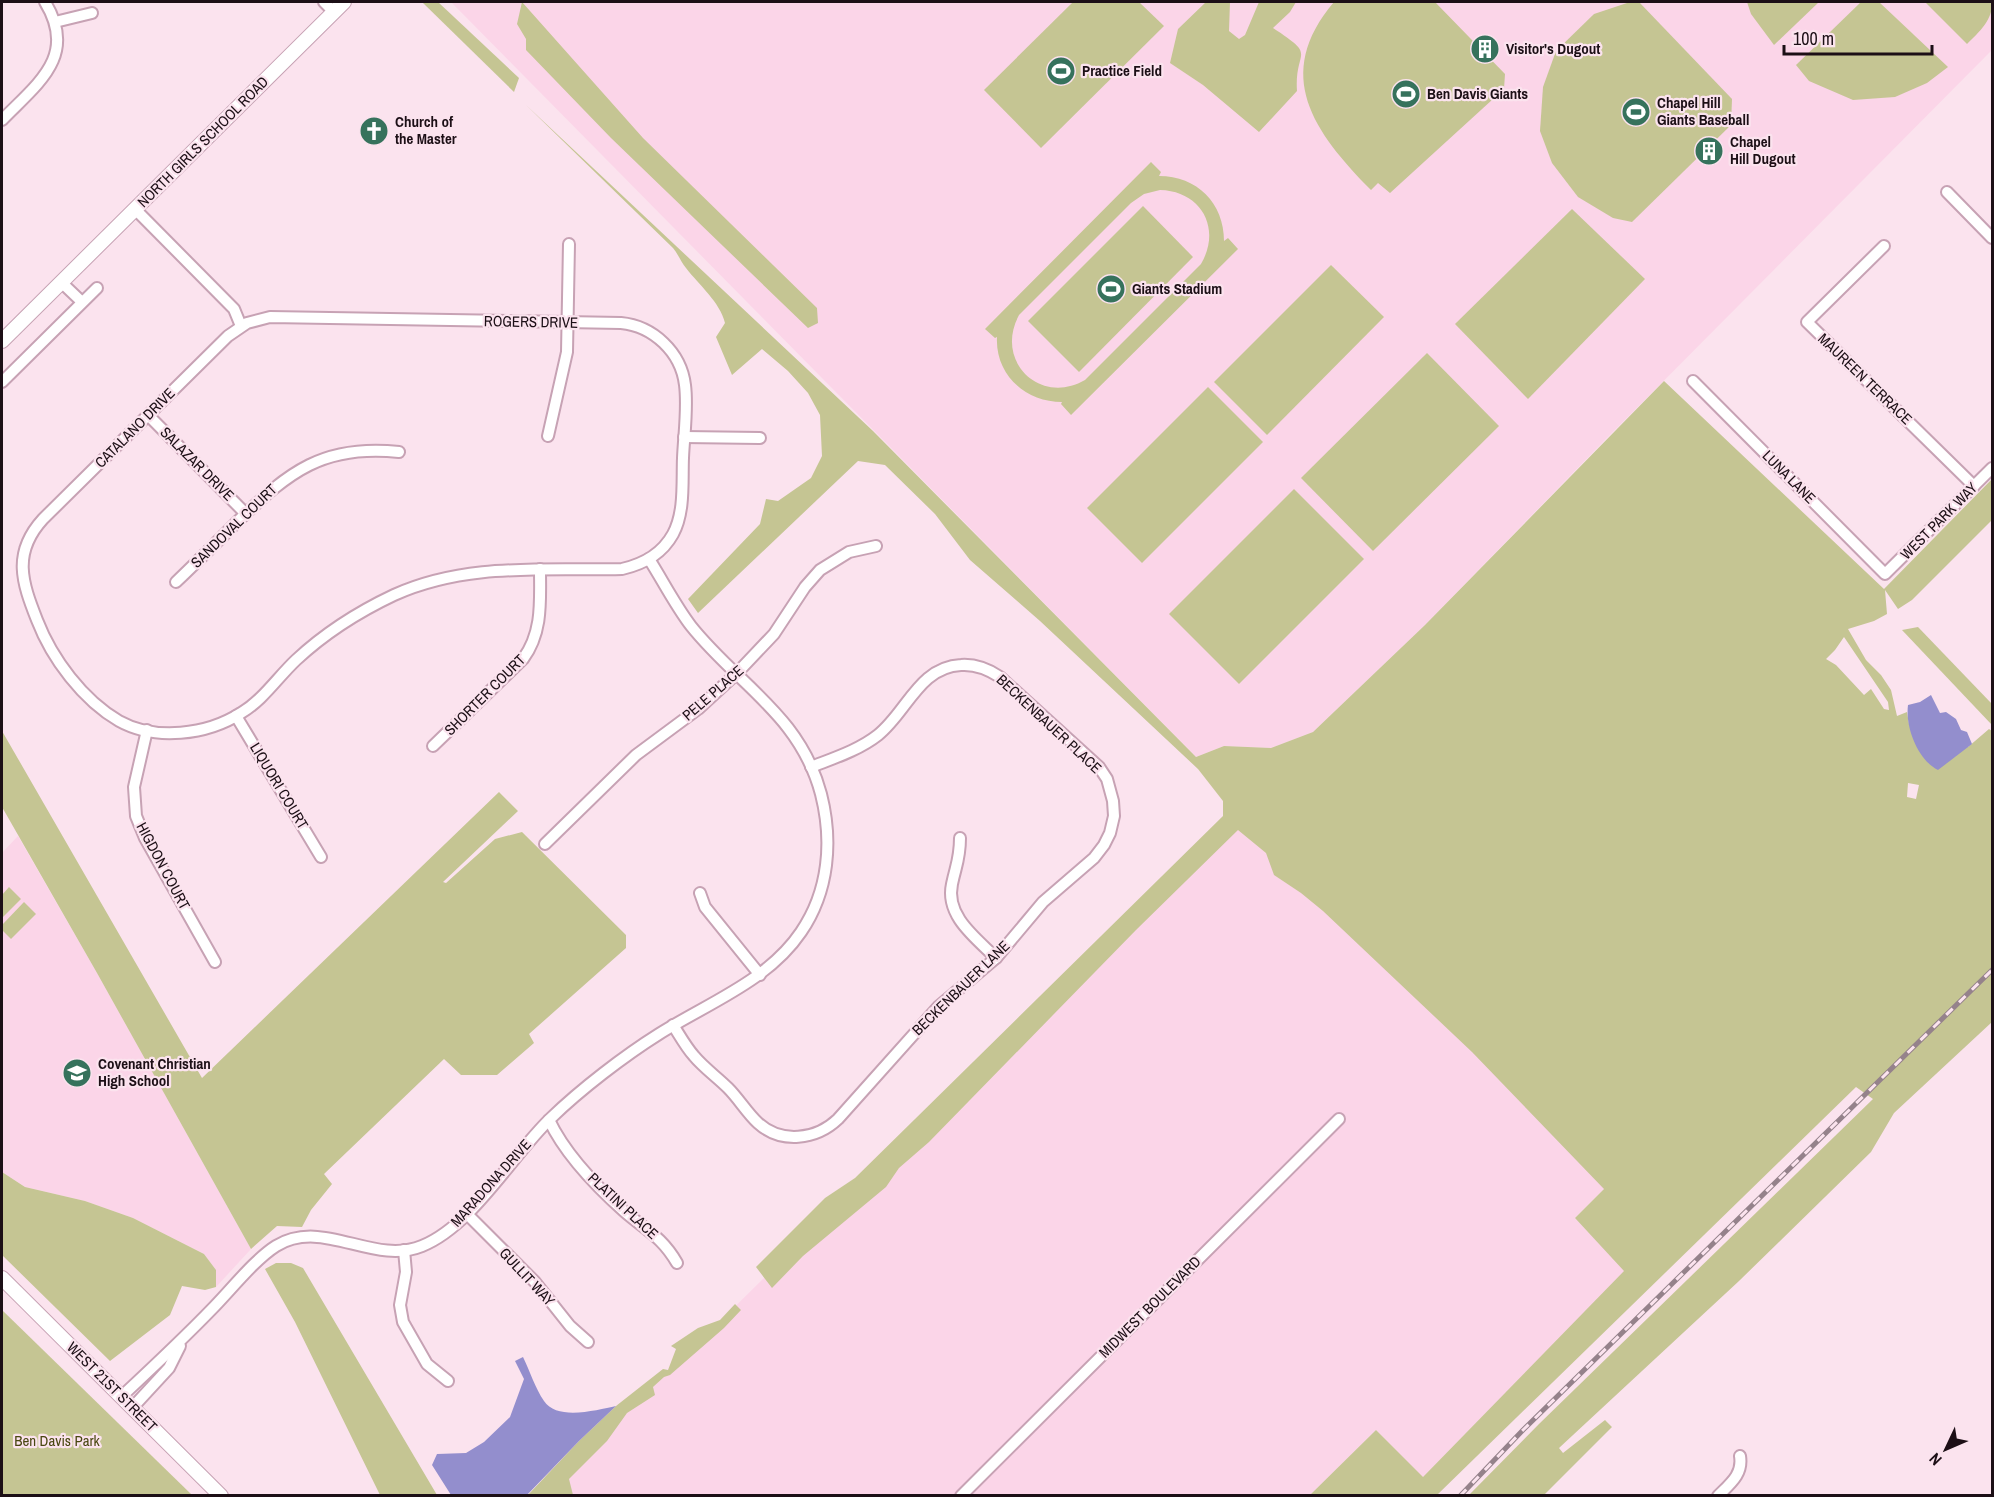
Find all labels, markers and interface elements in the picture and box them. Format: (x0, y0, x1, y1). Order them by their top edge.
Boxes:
scale bar (1784, 18, 1932, 56)
text: 100 m (1793, 26, 1834, 51)
building icon: Visitor's Dugout (1469, 33, 1501, 65)
place label: Visitor's Dugout (1506, 38, 1600, 59)
sports icon: Practice Field (1045, 55, 1077, 87)
place label: Practice Field (1082, 60, 1162, 81)
street label: NORTH GIRLS SCHOOL ROAD (132, 71, 273, 212)
sports icon: Ben Davis Giants (1390, 78, 1422, 110)
place label: Ben Davis Giants (1427, 83, 1528, 104)
place label: Chapel Hill Giants Baseball (1657, 92, 1749, 130)
sports icon: Chapel Hill Giants Baseball (1620, 96, 1652, 128)
place label: Church of the Master (395, 111, 457, 149)
church icon: Church of the Master (358, 115, 390, 147)
place label: Chapel Hill Dugout (1730, 131, 1796, 169)
building icon: Chapel Hill Dugout (1693, 135, 1725, 167)
sports icon: Giants Stadium (1095, 273, 1127, 305)
place label: Giants Stadium (1132, 278, 1222, 299)
street label: ROGERS DRIVE (484, 310, 578, 333)
street label: MAUREEN TERRACE (1814, 328, 1917, 429)
street label: CATALANO DRIVE (90, 383, 179, 472)
street label: SALAZAR DRIVE (156, 422, 239, 505)
street label: LUNA LANE (1758, 445, 1821, 508)
street label: WEST PARK WAY (1895, 477, 1982, 564)
street label: SANDOVAL COURT (186, 479, 282, 572)
street label: SHORTER COURT (439, 649, 530, 740)
street label: PELE PLACE (677, 660, 748, 725)
street label: BECKENBAUER PLACE (992, 669, 1106, 778)
street label: LIQUORI COURT (245, 739, 314, 833)
street label: HIGDON COURT (132, 818, 196, 914)
street label: BECKENBAUER LANE (907, 935, 1014, 1040)
place label: Covenant Christian High School (98, 1053, 211, 1091)
school or university icon: Covenant Christian High School (61, 1057, 93, 1089)
street label: MARADONA DRIVE (446, 1134, 536, 1231)
street label: PLATINI PLACE (584, 1167, 663, 1244)
street label: GULLIT WAY (495, 1243, 560, 1311)
street label: MIDWEST BOULEVARD (1094, 1251, 1205, 1362)
street label: WEST 21ST STREET (63, 1337, 163, 1437)
north arrow (1916, 1419, 1976, 1479)
park label: Ben Davis Park (14, 1430, 101, 1451)
text: N (1924, 1448, 1946, 1470)

